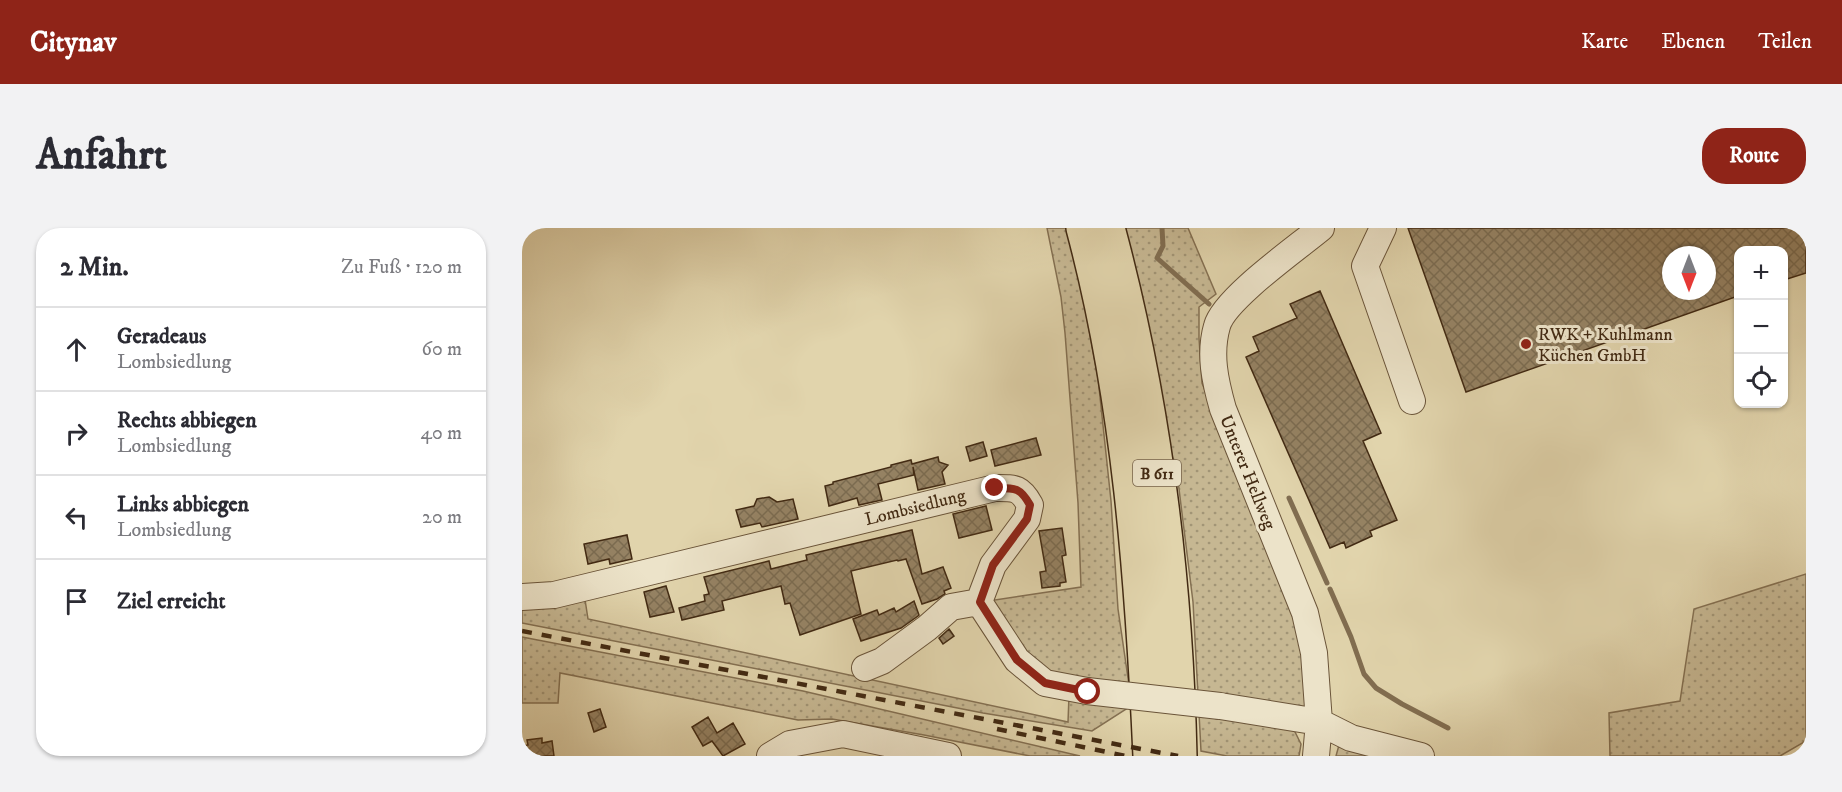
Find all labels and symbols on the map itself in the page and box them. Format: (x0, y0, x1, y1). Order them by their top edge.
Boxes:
north arrow (1662, 246, 1716, 300)
place label: RWK + Kuhlmann Küchen GmbH (1538, 324, 1673, 367)
marker: RWK + Kuhlmann Küchen GmbH (1519, 337, 1533, 351)
street label: Unterer Hellweg (1214, 412, 1280, 533)
road number: B 611 (1133, 460, 1181, 486)
route end (981, 474, 1007, 500)
street label: Lombsiedlung (863, 485, 968, 531)
route start (1074, 678, 1100, 704)

